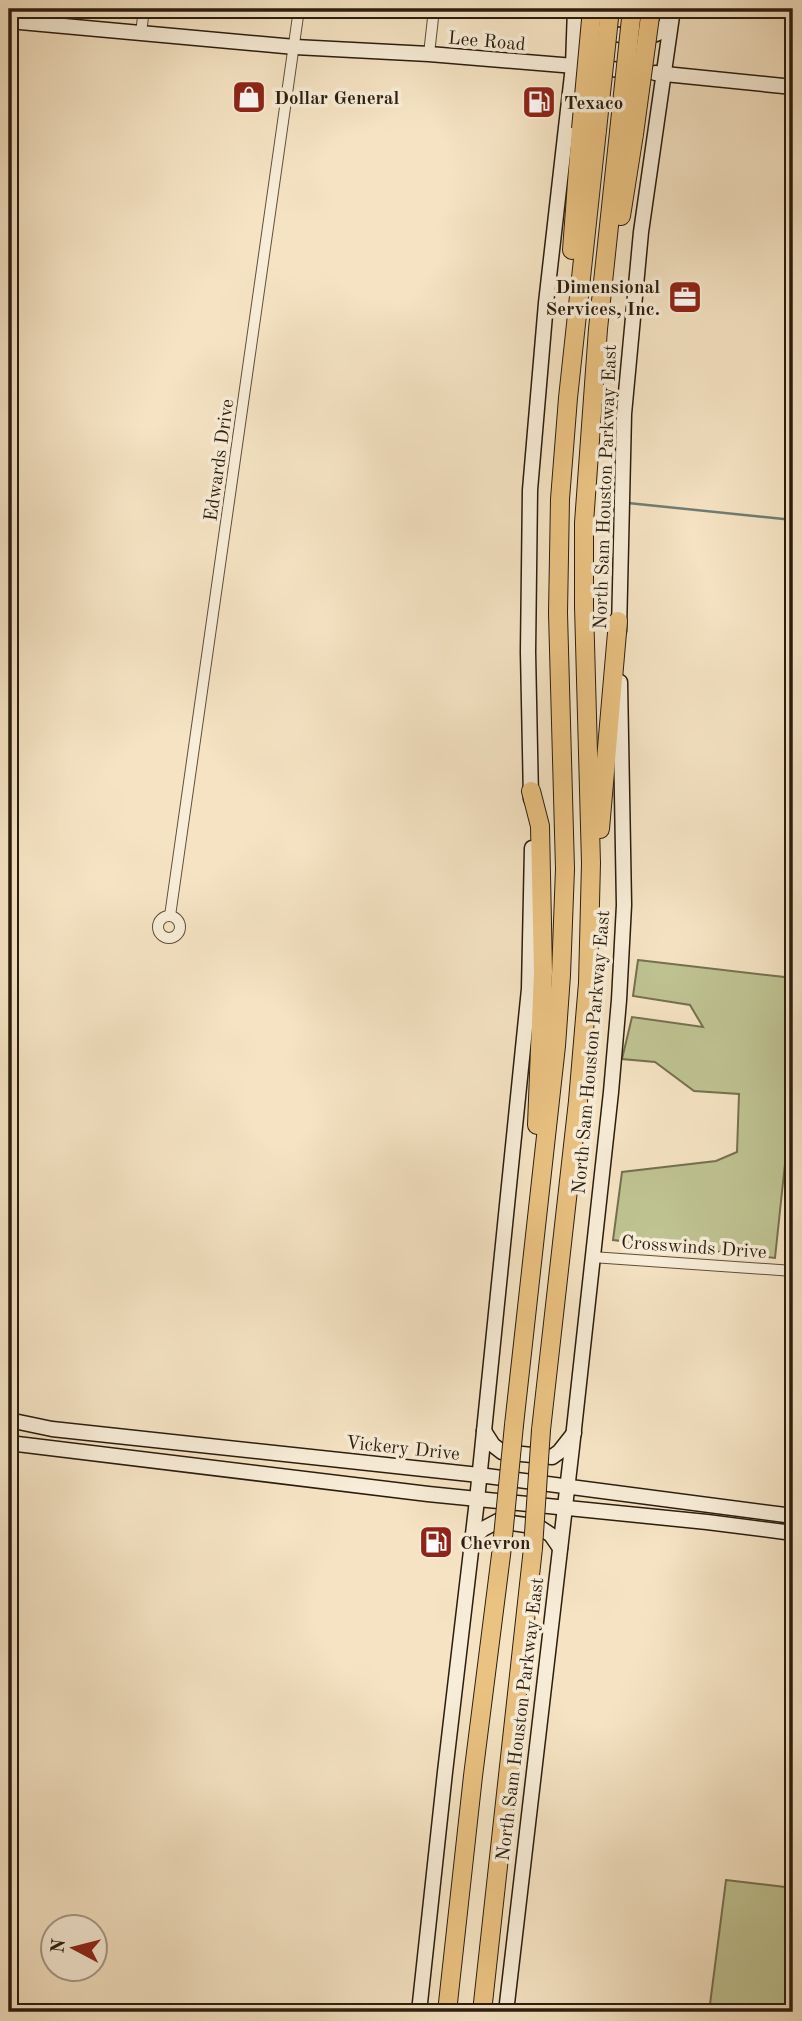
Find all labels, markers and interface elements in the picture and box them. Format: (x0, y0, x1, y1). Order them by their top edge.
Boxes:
street label: Lee Road (447, 30, 526, 55)
shop icon: Dollar General (230, 78, 268, 116)
fuel station icon: Texaco (520, 83, 558, 121)
place label: Dollar General (274, 90, 400, 109)
place label: Texaco (564, 95, 623, 114)
office icon: Dimensional Services, Inc. (666, 278, 704, 316)
place label: Dimensional Services, Inc. (546, 279, 660, 320)
street label: North Sam Houston Parkway East (592, 344, 621, 630)
street label: Edwards Drive (202, 398, 238, 523)
street label: North Sam Houston Parkway East (571, 909, 614, 1195)
street label: Crosswinds Drive (620, 1234, 767, 1263)
street label: Vickery Drive (345, 1434, 461, 1465)
fuel station icon: Chevron (417, 1523, 455, 1561)
place label: Chevron (460, 1535, 531, 1554)
street label: North Sam Houston Parkway East (495, 1577, 548, 1862)
north arrow (38, 1912, 108, 1982)
text: N (49, 1937, 70, 1955)

